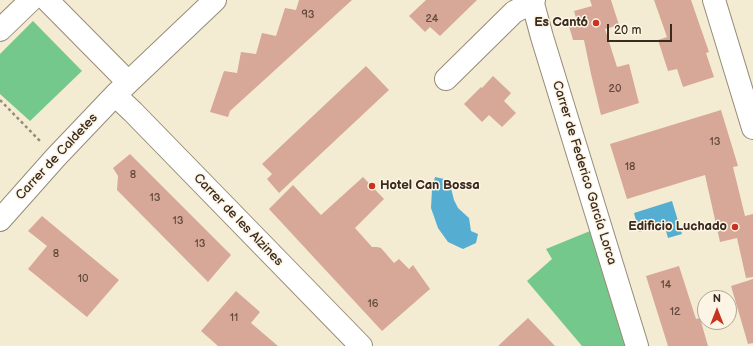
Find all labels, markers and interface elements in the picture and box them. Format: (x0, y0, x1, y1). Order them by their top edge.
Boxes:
house number: 93 (301, 8, 315, 22)
house number: 24 (425, 12, 439, 26)
place label: Es Cantó (534, 15, 588, 31)
scale bar (609, 16, 674, 42)
marker: Es Cantó (591, 18, 601, 28)
text: 20 m (614, 23, 641, 38)
street label: Carrer de Federico García Lorca (549, 79, 619, 267)
house number: 20 (609, 82, 621, 96)
street label: Carrer de Caldetes (13, 110, 101, 204)
house number: 13 (709, 135, 721, 149)
house number: 18 (625, 160, 635, 174)
house number: 8 (130, 168, 136, 182)
street label: Carrer de les Alzines (190, 171, 286, 269)
place label: Hotel Can Bossa (380, 178, 480, 194)
marker: Hotel Can Bossa (367, 181, 377, 191)
house number: 13 (149, 191, 161, 205)
house number: 13 (172, 214, 184, 228)
place label: Edificio Luchado (628, 219, 727, 235)
marker: Edificio Luchado (730, 222, 740, 232)
house number: 13 (194, 237, 206, 251)
house number: 8 (53, 247, 59, 261)
house number: 10 (78, 272, 88, 286)
house number: 14 (661, 278, 671, 292)
north arrow (697, 290, 737, 330)
text: N (713, 292, 721, 305)
house number: 16 (368, 297, 378, 311)
house number: 12 (670, 305, 680, 319)
house number: 11 (230, 311, 238, 325)

